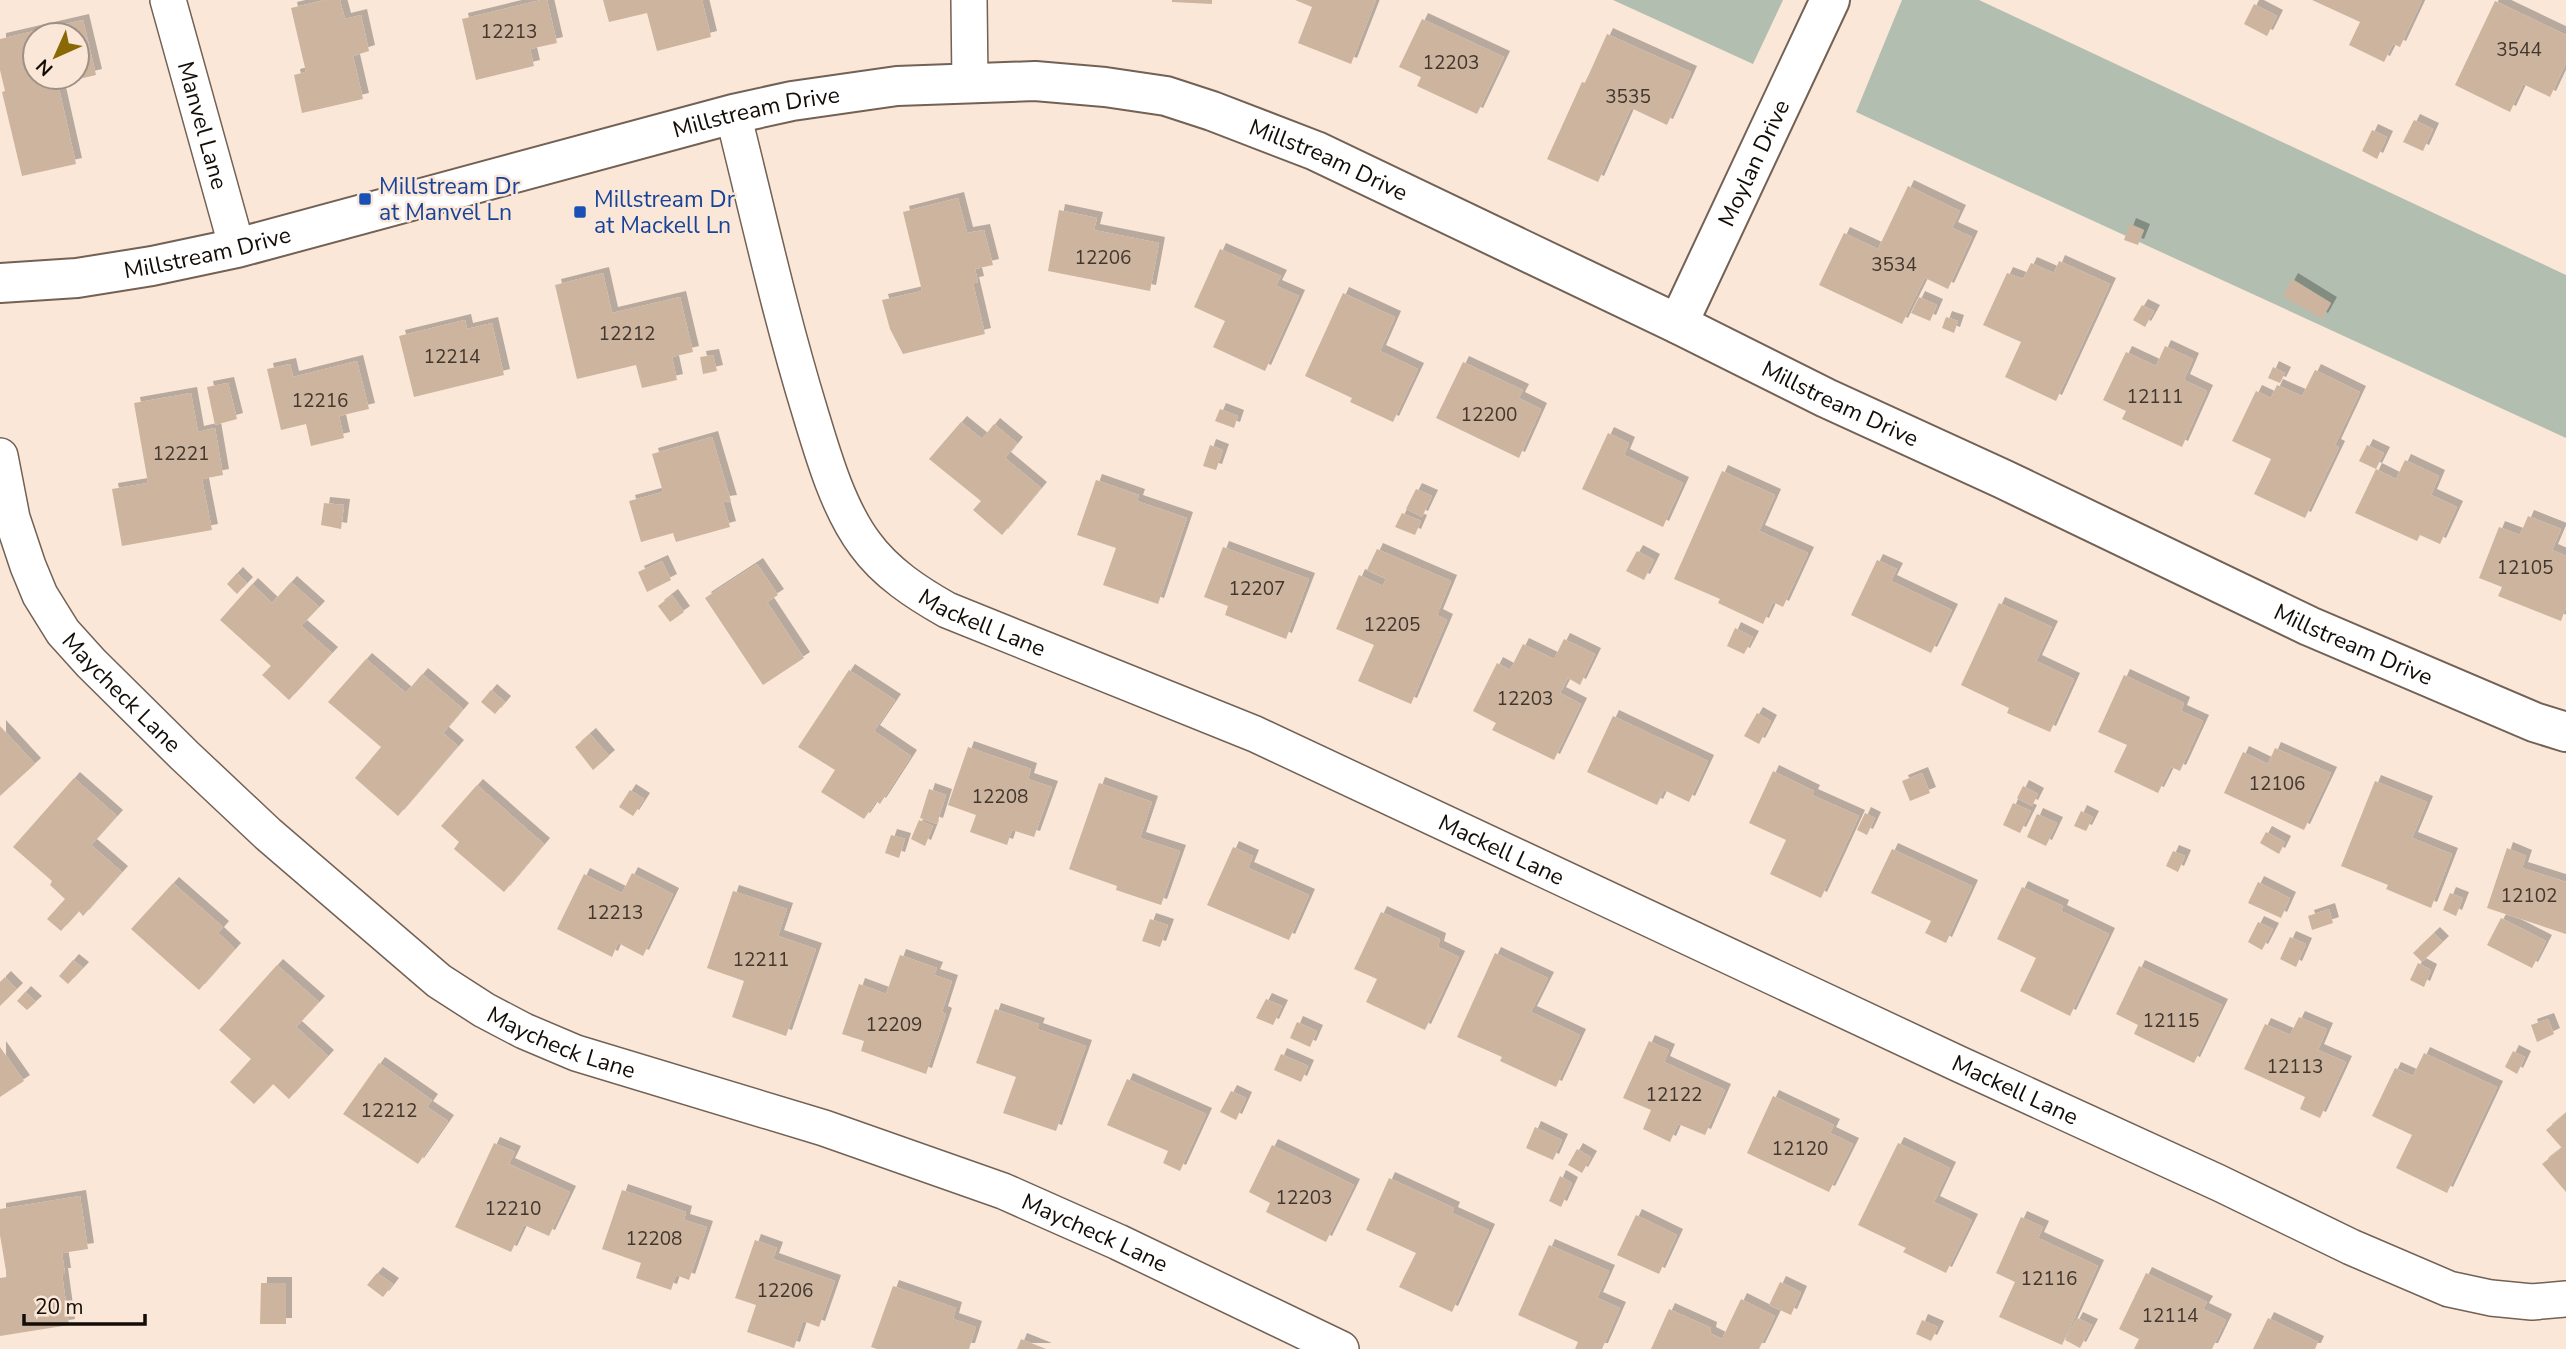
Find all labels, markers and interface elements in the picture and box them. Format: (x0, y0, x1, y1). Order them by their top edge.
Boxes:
house number: 12213 (480, 19, 538, 45)
north arrow (21, 21, 91, 91)
house number: 3544 (2496, 37, 2542, 63)
house number: 12203 (1422, 50, 1480, 76)
text: N (30, 53, 59, 82)
street label: Manvel Lane (170, 58, 235, 193)
street label: Millstream Drive (669, 79, 842, 146)
house number: 3535 (1605, 84, 1651, 110)
street label: Moylan Drive (1711, 95, 1797, 232)
street label: Millstream Drive (1245, 112, 1413, 209)
place label: Millstream Dr at Manvel Ln (379, 171, 521, 228)
place label: Millstream Dr at Mackell Ln (594, 184, 736, 241)
marker: Millstream Dr at Manvel Ln (357, 191, 373, 207)
marker: Millstream Dr at Mackell Ln (572, 204, 588, 220)
street label: Millstream Drive (122, 219, 294, 286)
house number: 12206 (1074, 245, 1132, 271)
house number: 3534 (1871, 252, 1917, 278)
house number: 12212 (598, 321, 656, 347)
house number: 12214 (423, 344, 481, 370)
street label: Millstream Drive (1756, 353, 1924, 454)
house number: 12111 (2126, 384, 2184, 410)
house number: 12216 (291, 388, 349, 414)
house number: 12200 (1460, 402, 1518, 428)
house number: 12221 (152, 441, 210, 467)
house number: 12105 (2496, 555, 2554, 581)
house number: 12207 (1228, 576, 1286, 602)
street label: Mackell Lane (913, 582, 1050, 664)
street label: Millstream Drive (2269, 596, 2437, 693)
house number: 12205 (1363, 612, 1421, 638)
street label: Maycheck Lane (55, 626, 188, 760)
house number: 12203 (1496, 686, 1554, 712)
house number: 12106 (2248, 771, 2306, 797)
house number: 12208 (971, 784, 1029, 810)
street label: Mackell Lane (1433, 807, 1569, 893)
house number: 12102 (2500, 883, 2558, 909)
house number: 12213 (586, 900, 644, 926)
house number: 12211 (732, 947, 790, 973)
street label: Maycheck Lane (482, 999, 639, 1086)
house number: 12115 (2142, 1008, 2200, 1034)
house number: 12209 (865, 1012, 923, 1038)
street label: Mackell Lane (1947, 1048, 2083, 1133)
house number: 12113 (2266, 1054, 2324, 1080)
house number: 12122 (1645, 1082, 1703, 1108)
house number: 12212 (360, 1098, 418, 1124)
house number: 12120 (1771, 1136, 1829, 1162)
house number: 12203 (1275, 1185, 1333, 1211)
street label: Maycheck Lane (1017, 1186, 1173, 1280)
house number: 12210 (484, 1196, 542, 1222)
house number: 12208 (625, 1226, 683, 1252)
house number: 12116 (2020, 1266, 2078, 1292)
house number: 12206 (756, 1278, 814, 1304)
scale bar (24, 1282, 145, 1326)
text: 20 m (35, 1293, 84, 1321)
house number: 12114 (2141, 1303, 2199, 1329)

